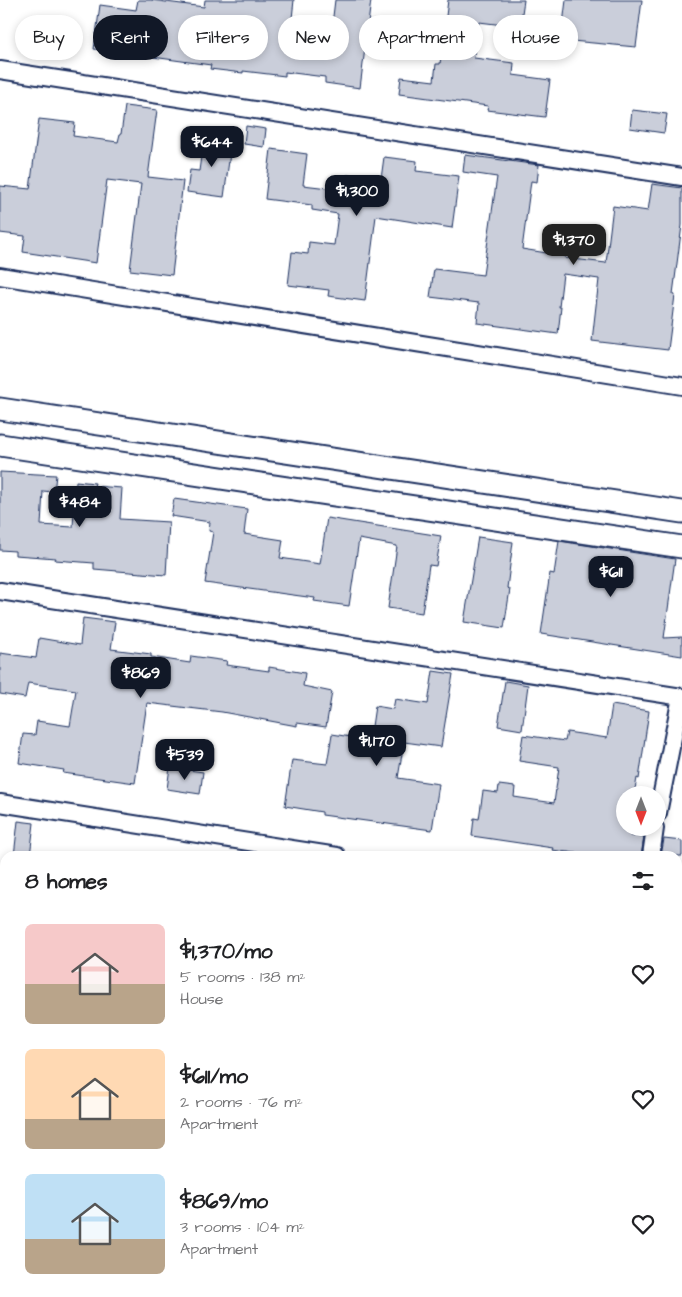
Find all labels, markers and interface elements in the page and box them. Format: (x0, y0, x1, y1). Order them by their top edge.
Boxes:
chip: Buy (15, 15, 83, 60)
chip: Rent (93, 15, 168, 60)
chip: Filters (178, 15, 268, 60)
chip: New (278, 15, 349, 60)
chip: Apartment (359, 15, 483, 60)
chip: House (493, 15, 578, 60)
pin: $644 (182, 126, 242, 168)
text: $644 (192, 131, 232, 153)
pin: $1,300 (316, 174, 398, 217)
text: $1,300 (336, 180, 378, 202)
pin: $1,370 (533, 224, 615, 266)
text: $1,370 (553, 229, 595, 251)
pin: $484 (50, 486, 110, 528)
text: $484 (59, 491, 101, 513)
pin: $611 (581, 556, 641, 598)
text: $611 (599, 561, 623, 583)
pin: $869 (111, 656, 171, 699)
text: $869 (122, 662, 160, 684)
pin: $1,170 (336, 724, 418, 767)
text: $1,170 (359, 730, 395, 752)
pin: $539 (155, 738, 215, 781)
text: $539 (166, 744, 204, 766)
north arrow (616, 786, 666, 836)
map controls (616, 786, 666, 836)
text: 8 homes (25, 867, 107, 896)
icon: filters (629, 867, 657, 895)
text: $1,370/mo (180, 937, 273, 966)
icon: home (65, 944, 125, 1004)
icon: heart (629, 960, 657, 988)
text: 5 rooms · 138 m² (180, 966, 306, 988)
text: House (180, 988, 224, 1010)
text: $611/mo (180, 1062, 248, 1091)
icon: home (65, 1069, 125, 1129)
icon: heart (629, 1085, 657, 1113)
text: 2 rooms · 76 m² (180, 1091, 303, 1113)
text: Apartment (180, 1113, 258, 1135)
text: $869/mo (180, 1187, 268, 1216)
icon: home (65, 1194, 125, 1254)
icon: heart (629, 1210, 657, 1238)
text: 3 rooms · 104 m² (180, 1216, 305, 1238)
text: Apartment (180, 1238, 258, 1260)

